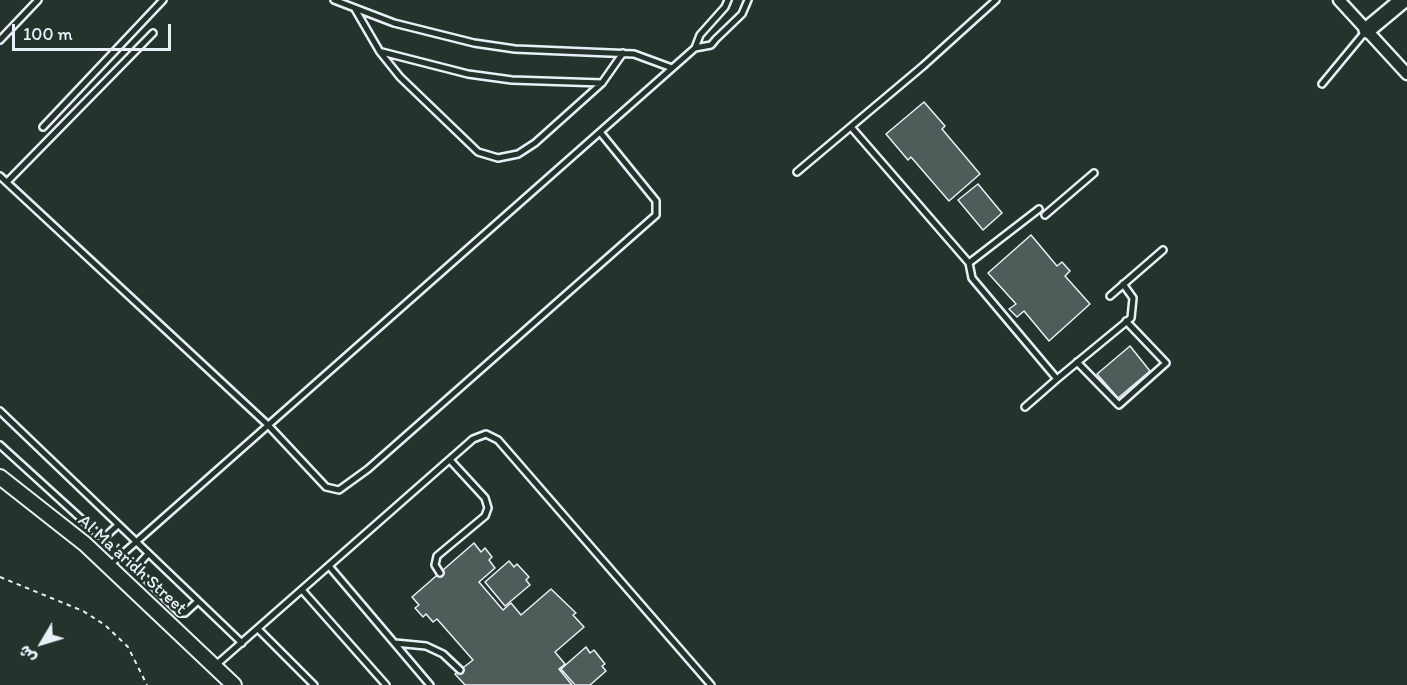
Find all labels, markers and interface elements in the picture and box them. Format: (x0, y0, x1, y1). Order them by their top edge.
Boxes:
scale bar (15, 12, 174, 50)
text: 100 m (23, 23, 73, 45)
street label: Al Ma'aridh Street (73, 510, 191, 620)
north arrow (12, 613, 72, 673)
text: ش (15, 642, 40, 667)

